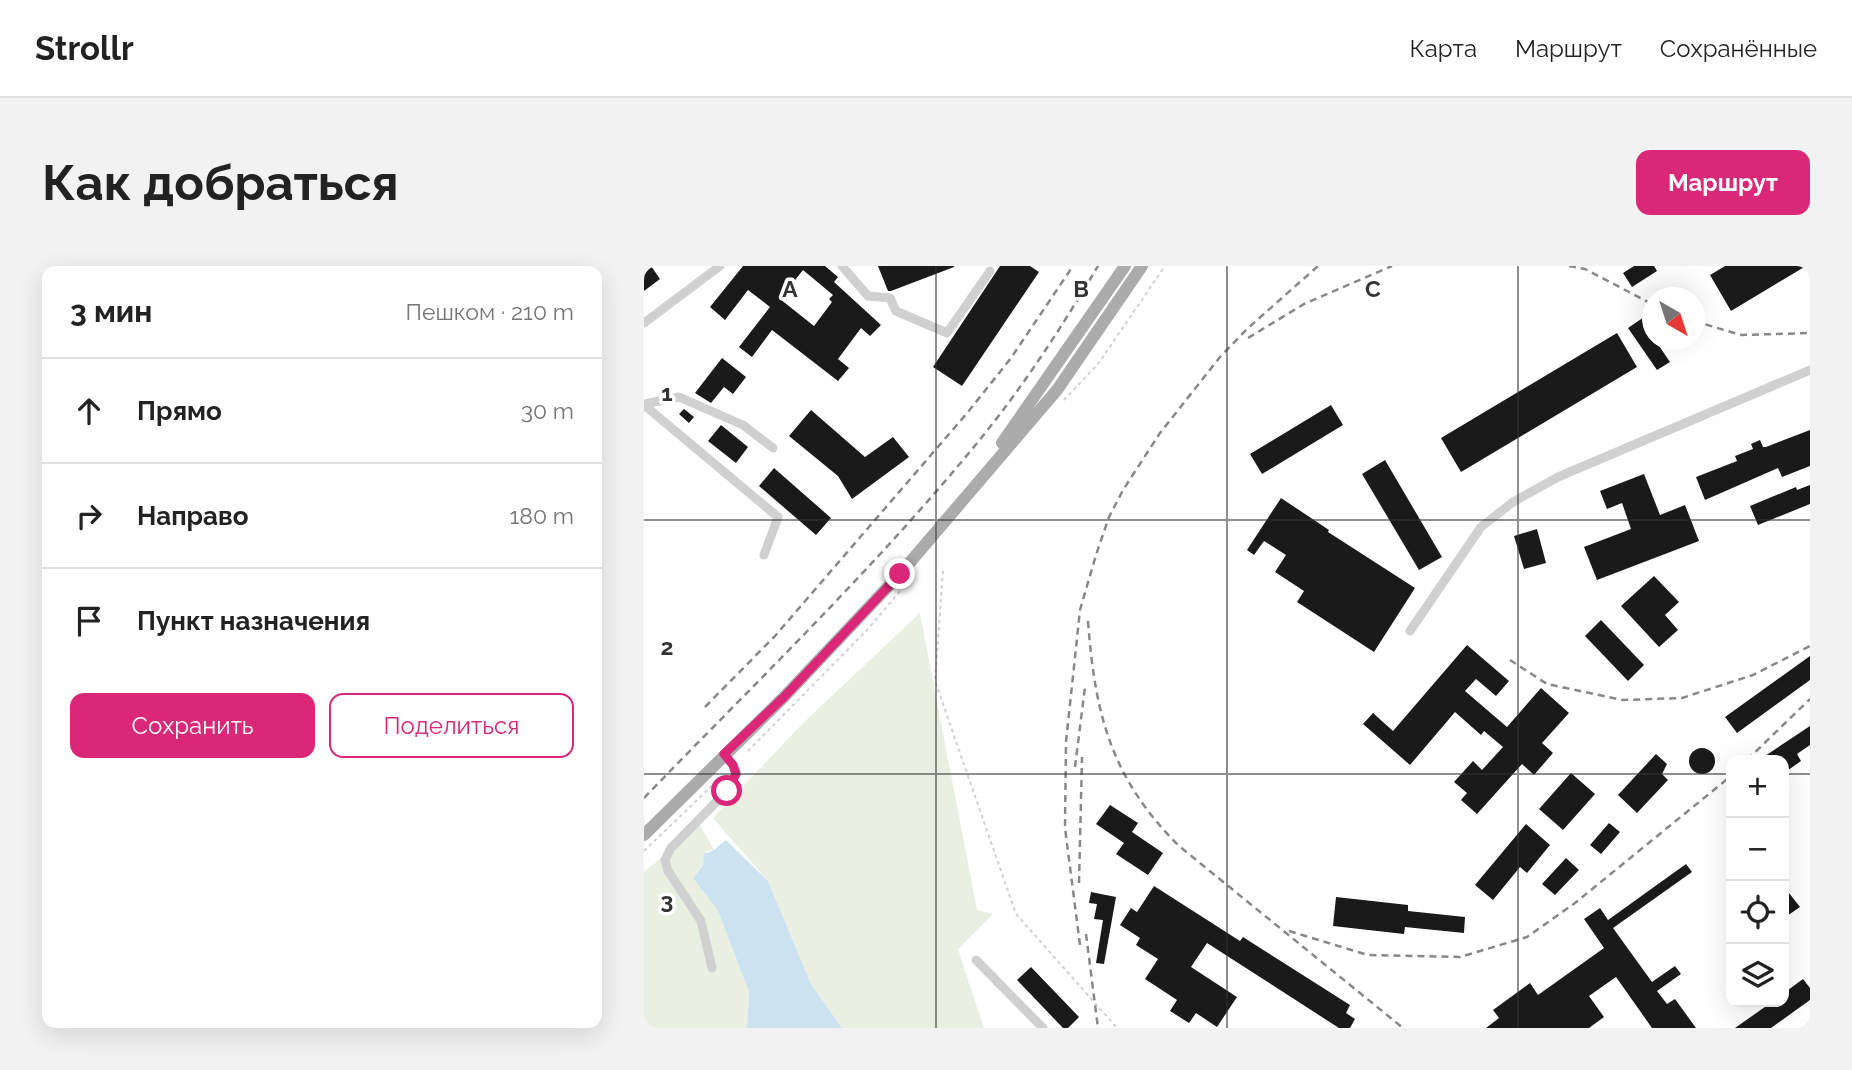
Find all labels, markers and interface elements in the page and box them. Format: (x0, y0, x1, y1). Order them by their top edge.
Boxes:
text: Strollr (35, 29, 134, 68)
text: Карта (1409, 34, 1477, 63)
text: Маршрут (1515, 34, 1622, 63)
text: Сохранённые (1660, 34, 1817, 63)
button: Маршрут (1636, 150, 1810, 215)
text: Как добраться (42, 154, 399, 211)
text: A (782, 275, 798, 302)
text: B (1073, 275, 1089, 302)
text: C (1365, 275, 1381, 302)
north arrow (1642, 287, 1705, 350)
text: 3 мин (70, 294, 152, 329)
text: Пешком · 210 m (406, 298, 574, 325)
text: 1 (661, 379, 673, 406)
icon: ahead (70, 392, 108, 430)
text: Прямо (137, 396, 222, 426)
text: 30 m (521, 397, 574, 424)
icon: right (70, 497, 108, 535)
text: Направо (137, 501, 248, 531)
text: 180 m (509, 502, 574, 529)
route end (884, 558, 915, 589)
icon: arrive (70, 602, 108, 640)
text: Пункт назначения (137, 606, 370, 636)
text: 2 (661, 633, 673, 660)
button: Сохранить (70, 693, 315, 758)
button: Поделиться (329, 693, 574, 758)
map controls (1726, 755, 1789, 1007)
button: + (1726, 755, 1789, 818)
route start (711, 775, 742, 806)
button: − (1726, 818, 1789, 881)
button: locate (1726, 881, 1789, 944)
text: 3 (661, 887, 673, 914)
button: layers (1726, 944, 1789, 1007)

